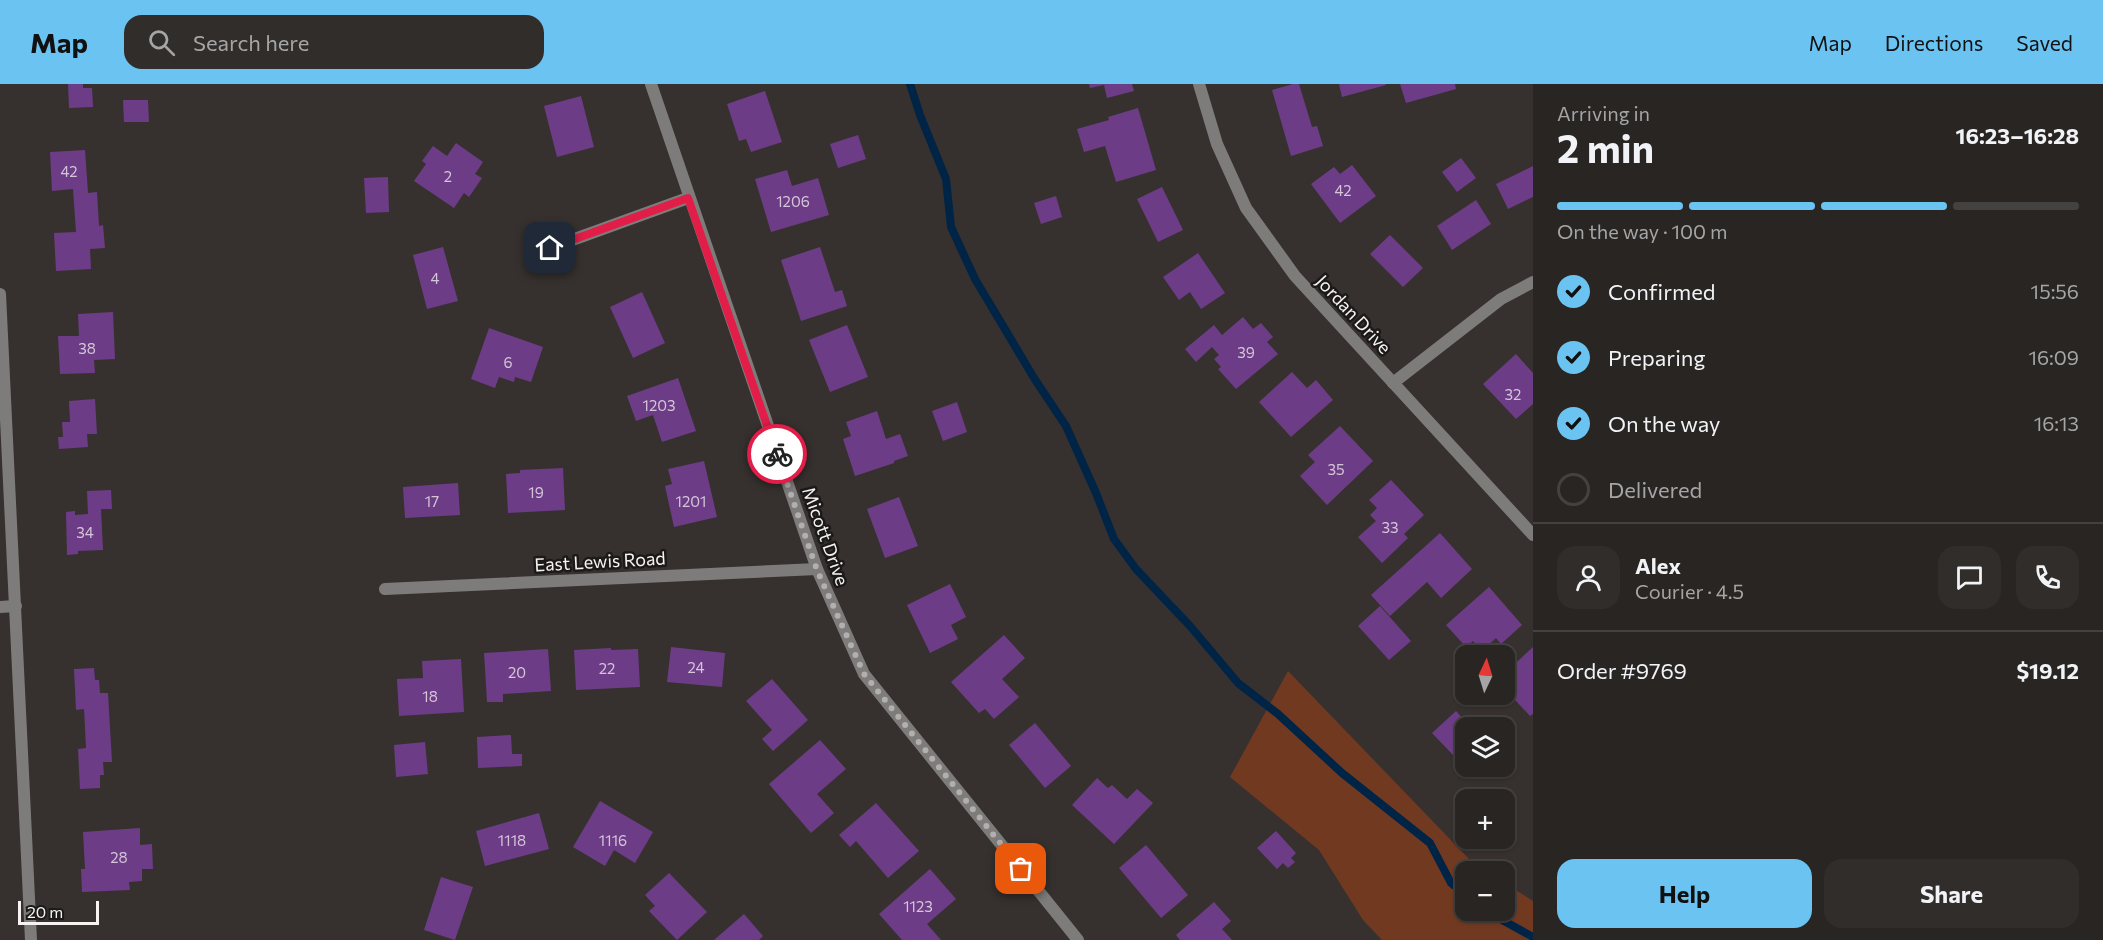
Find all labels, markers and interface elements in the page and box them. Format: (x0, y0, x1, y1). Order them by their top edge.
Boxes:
search box (124, 15, 544, 69)
text: Map (30, 25, 88, 59)
icon: search (145, 26, 178, 59)
text: Search here (193, 29, 309, 56)
text: Map (1809, 30, 1852, 55)
text: Directions (1885, 30, 1983, 55)
text: Saved (2016, 30, 2073, 55)
text: Arriving in (1557, 101, 1650, 125)
text: 16:23–16:28 (1955, 122, 2079, 149)
text: 2 min (1557, 123, 1654, 171)
house number: 42 (60, 162, 78, 180)
house number: 2 (444, 167, 452, 185)
house number: 42 (1334, 181, 1352, 199)
house number: 1206 (776, 192, 810, 210)
text: On the way · 100 m (1557, 219, 1727, 243)
pin (524, 222, 575, 273)
icon: home (533, 231, 566, 264)
house number: 4 (431, 269, 440, 287)
street label: Jordan Drive (1312, 270, 1396, 358)
icon: check (1557, 275, 1590, 308)
text: Confirmed (1608, 278, 1715, 305)
text: 15:56 (2031, 279, 2079, 303)
house number: 38 (78, 339, 96, 357)
icon: check (1557, 341, 1590, 374)
house number: 39 (1237, 343, 1255, 361)
text: Preparing (1608, 344, 1705, 371)
text: 16:09 (2028, 345, 2079, 369)
house number: 6 (503, 353, 513, 371)
house number: 32 (1505, 385, 1521, 403)
house number: 1203 (643, 396, 676, 414)
icon: check (1557, 407, 1590, 440)
text: On the way (1608, 410, 1720, 437)
text: 16:13 (2034, 411, 2079, 435)
courier (747, 424, 807, 484)
icon: bike (761, 438, 794, 471)
house number: 35 (1327, 460, 1345, 478)
text: Delivered (1608, 476, 1702, 503)
house number: 19 (528, 483, 544, 501)
street label: Micott Drive (798, 484, 854, 588)
house number: 17 (425, 492, 439, 510)
house number: 1201 (676, 492, 706, 510)
house number: 33 (1381, 518, 1399, 536)
house number: 34 (76, 523, 94, 541)
button: person (1557, 546, 1620, 609)
button: chat (1938, 546, 2001, 609)
button: phone (2016, 546, 2079, 609)
street label: East Lewis Road (534, 547, 666, 575)
text: Alex (1635, 552, 1681, 579)
text: Courier · 4.5 (1635, 579, 1744, 603)
north arrow (1455, 645, 1515, 705)
map controls (1455, 645, 1515, 921)
text: Order #9769 (1557, 657, 1687, 684)
text: $19.12 (2016, 657, 2079, 684)
house number: 24 (687, 658, 705, 676)
house number: 22 (599, 659, 615, 677)
house number: 20 (508, 663, 526, 681)
house number: 18 (422, 687, 438, 705)
button: layers (1455, 717, 1515, 777)
button: + (1455, 789, 1515, 849)
house number: 1118 (498, 831, 526, 849)
house number: 1116 (599, 831, 627, 849)
pin (995, 843, 1046, 894)
house number: 28 (110, 848, 128, 866)
icon: bag (1004, 852, 1037, 885)
button: Help (1557, 859, 1812, 928)
button: Share (1824, 859, 2079, 928)
button: − (1455, 861, 1515, 921)
house number: 1123 (903, 897, 933, 915)
scale bar (18, 898, 99, 926)
text: 20 m (27, 902, 63, 921)

